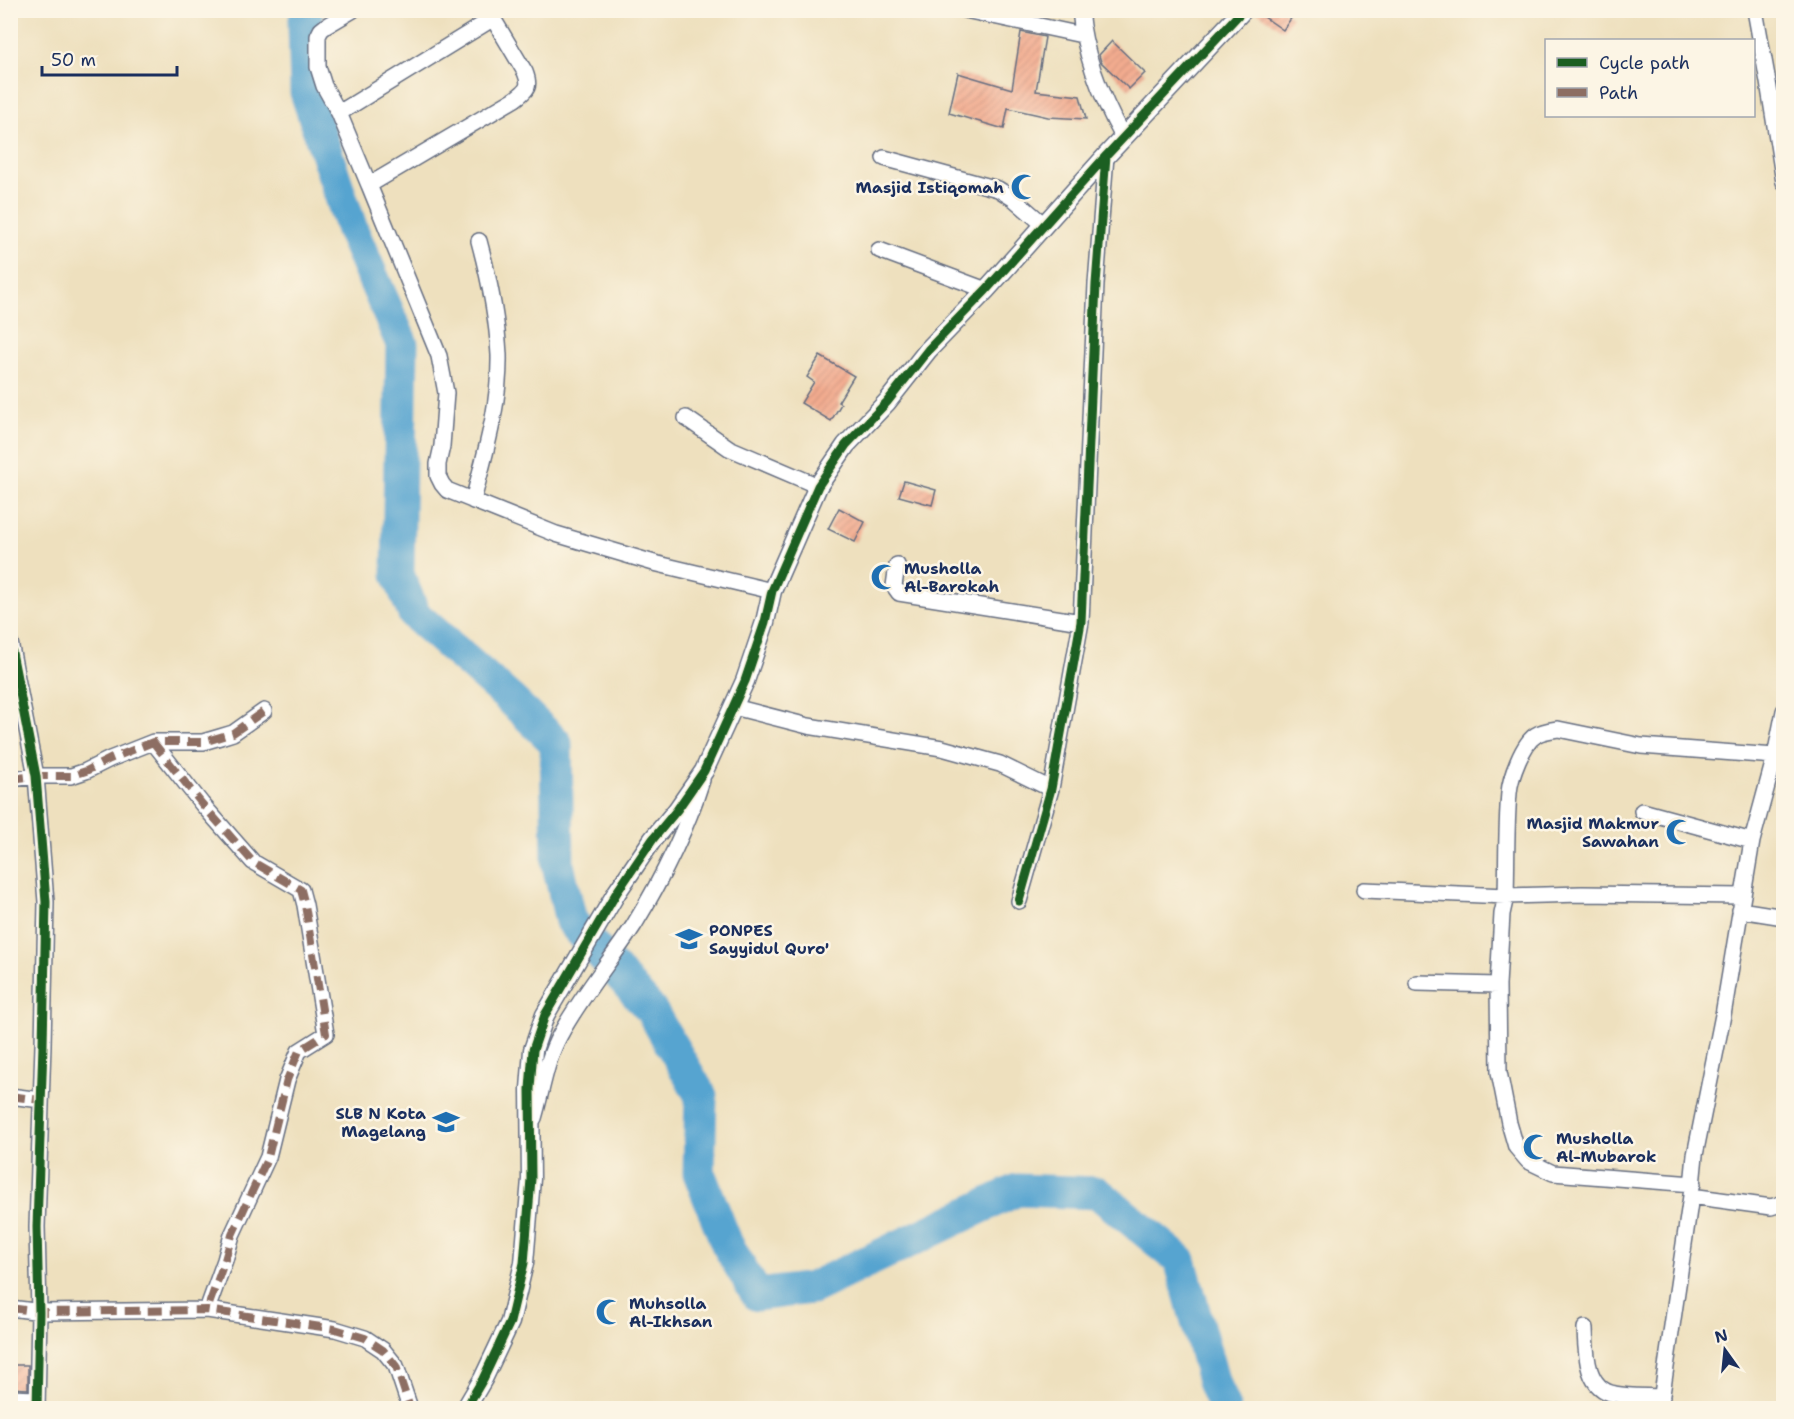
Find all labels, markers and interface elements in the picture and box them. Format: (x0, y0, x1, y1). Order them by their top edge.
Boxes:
scale bar (42, 39, 177, 77)
legend (1545, 39, 1755, 117)
text: 50 m (51, 48, 96, 72)
text: Cycle path (1599, 51, 1690, 75)
text: Path (1599, 81, 1638, 105)
mosque icon: Masjid Istiqomah (1009, 172, 1039, 202)
place label: Masjid Istiqomah (856, 177, 1004, 198)
place label: Musholla Al-Barokah (904, 558, 1000, 597)
mosque icon: Musholla Al-Barokah (869, 562, 899, 592)
place label: Masjid Makmur Sawahan (1526, 813, 1659, 852)
mosque icon: Masjid Makmur Sawahan (1664, 817, 1694, 847)
place label: PONPES Sayyidul Quro' (709, 920, 829, 959)
school or university icon: PONPES Sayyidul Quro' (674, 924, 704, 954)
place label: SLB N Kota Magelang (335, 1103, 426, 1142)
school or university icon: SLB N Kota Magelang (431, 1107, 461, 1137)
place label: Musholla Al-Mubarok (1556, 1128, 1656, 1167)
mosque icon: Musholla Al-Mubarok (1521, 1132, 1551, 1162)
place label: Muhsolla Al-Ikhsan (629, 1293, 713, 1332)
mosque icon: Muhsolla Al-Ikhsan (594, 1297, 624, 1327)
north arrow (1695, 1320, 1755, 1380)
text: N (1712, 1324, 1730, 1348)

